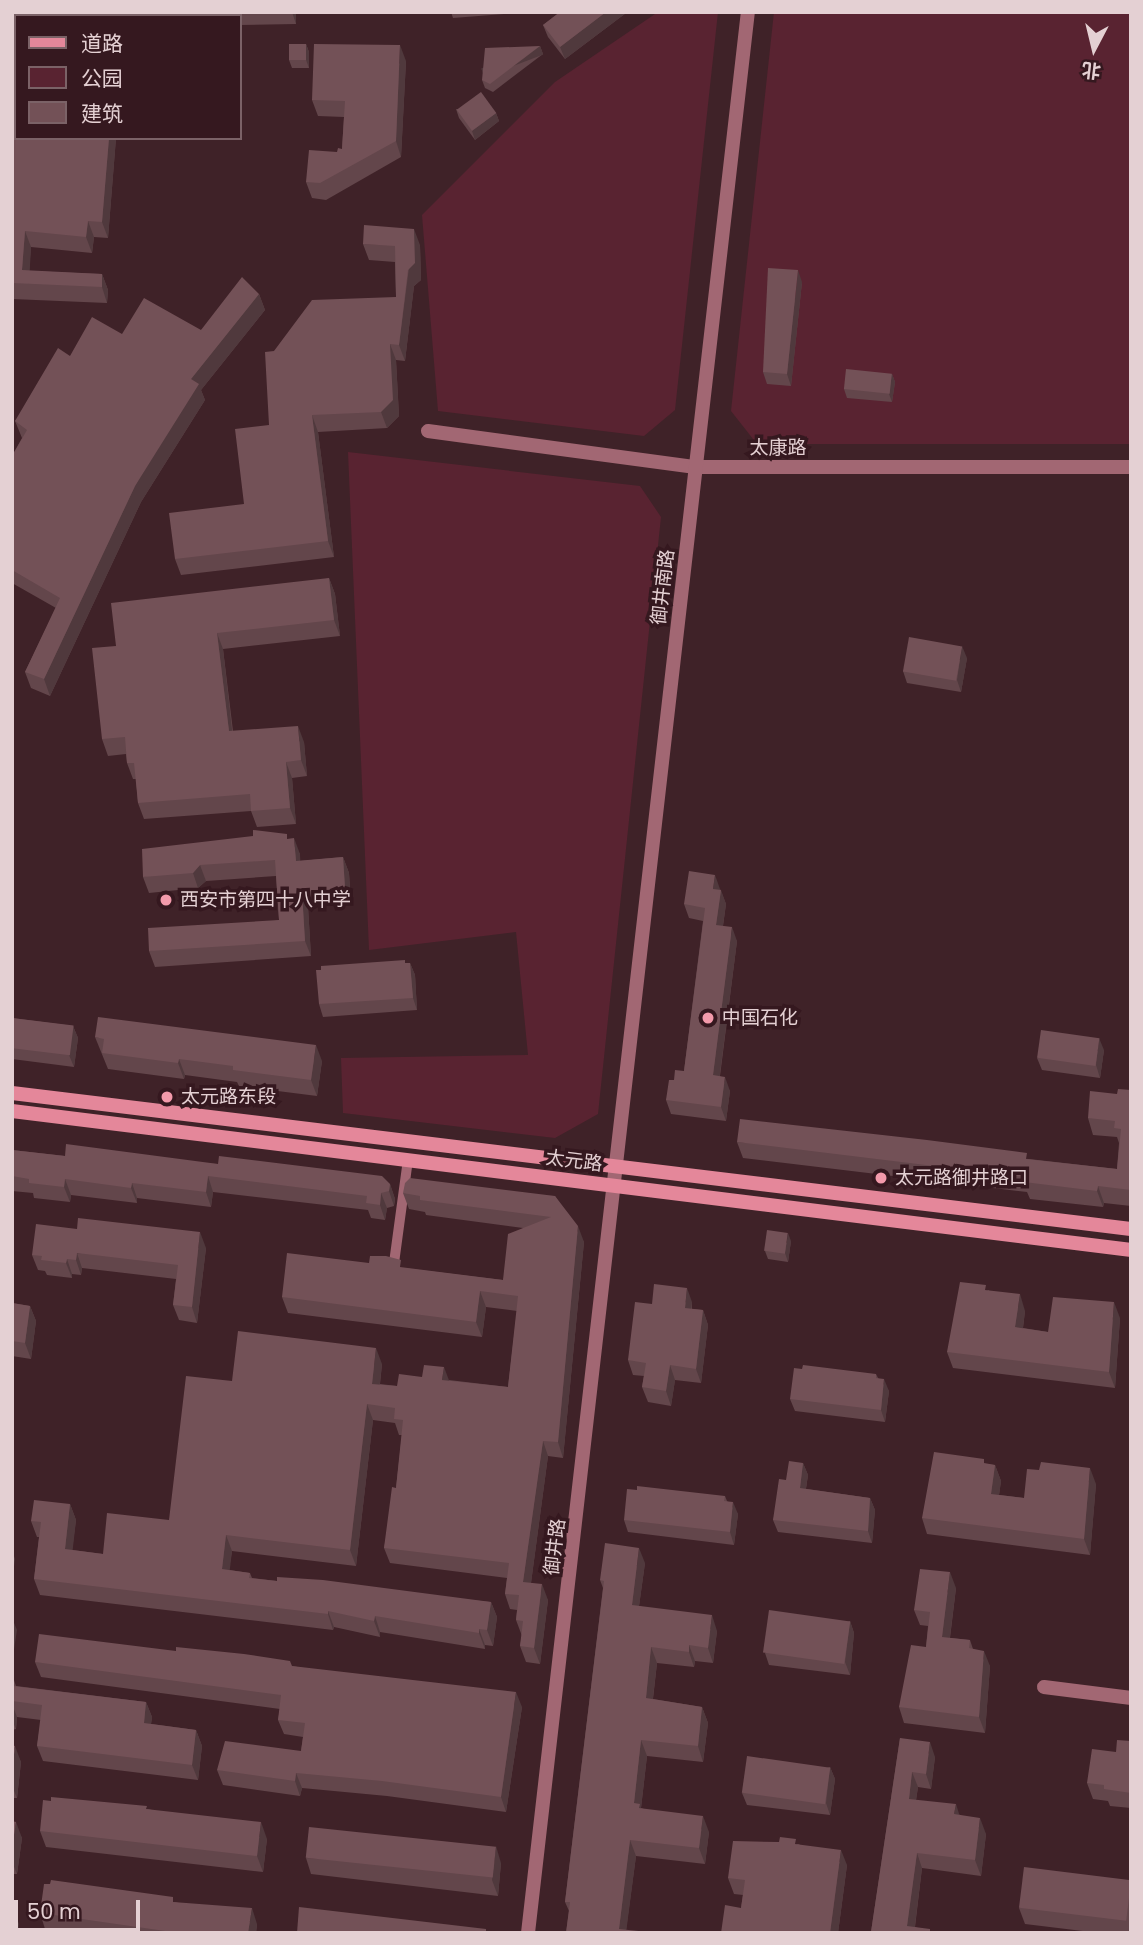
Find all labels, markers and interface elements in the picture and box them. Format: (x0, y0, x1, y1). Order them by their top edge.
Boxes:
legend (14, 14, 242, 140)
north arrow (1059, 14, 1129, 84)
text: 道路 (81, 29, 123, 58)
text: 北 (1080, 56, 1102, 85)
text: 公园 (81, 64, 123, 93)
text: 建筑 (81, 99, 123, 128)
street label: 太康路 (750, 437, 806, 459)
street label: 御井南路 (647, 548, 679, 626)
place label: 西安市第四十八中学 (180, 889, 351, 911)
marker: 西安市第四十八中学 (158, 892, 174, 908)
place label: 中国石化 (722, 1007, 798, 1029)
marker: 中国石化 (700, 1010, 716, 1026)
place label: 太元路东段 (181, 1086, 276, 1108)
marker: 太元路东段 (159, 1089, 175, 1105)
street label: 太元路 (544, 1146, 604, 1176)
place label: 太元路御井路口 (895, 1167, 1028, 1189)
marker: 太元路御井路口 (873, 1170, 889, 1186)
street label: 御井路 (540, 1517, 570, 1577)
scale bar (18, 1885, 144, 1929)
text: 50 m (27, 1897, 81, 1926)

